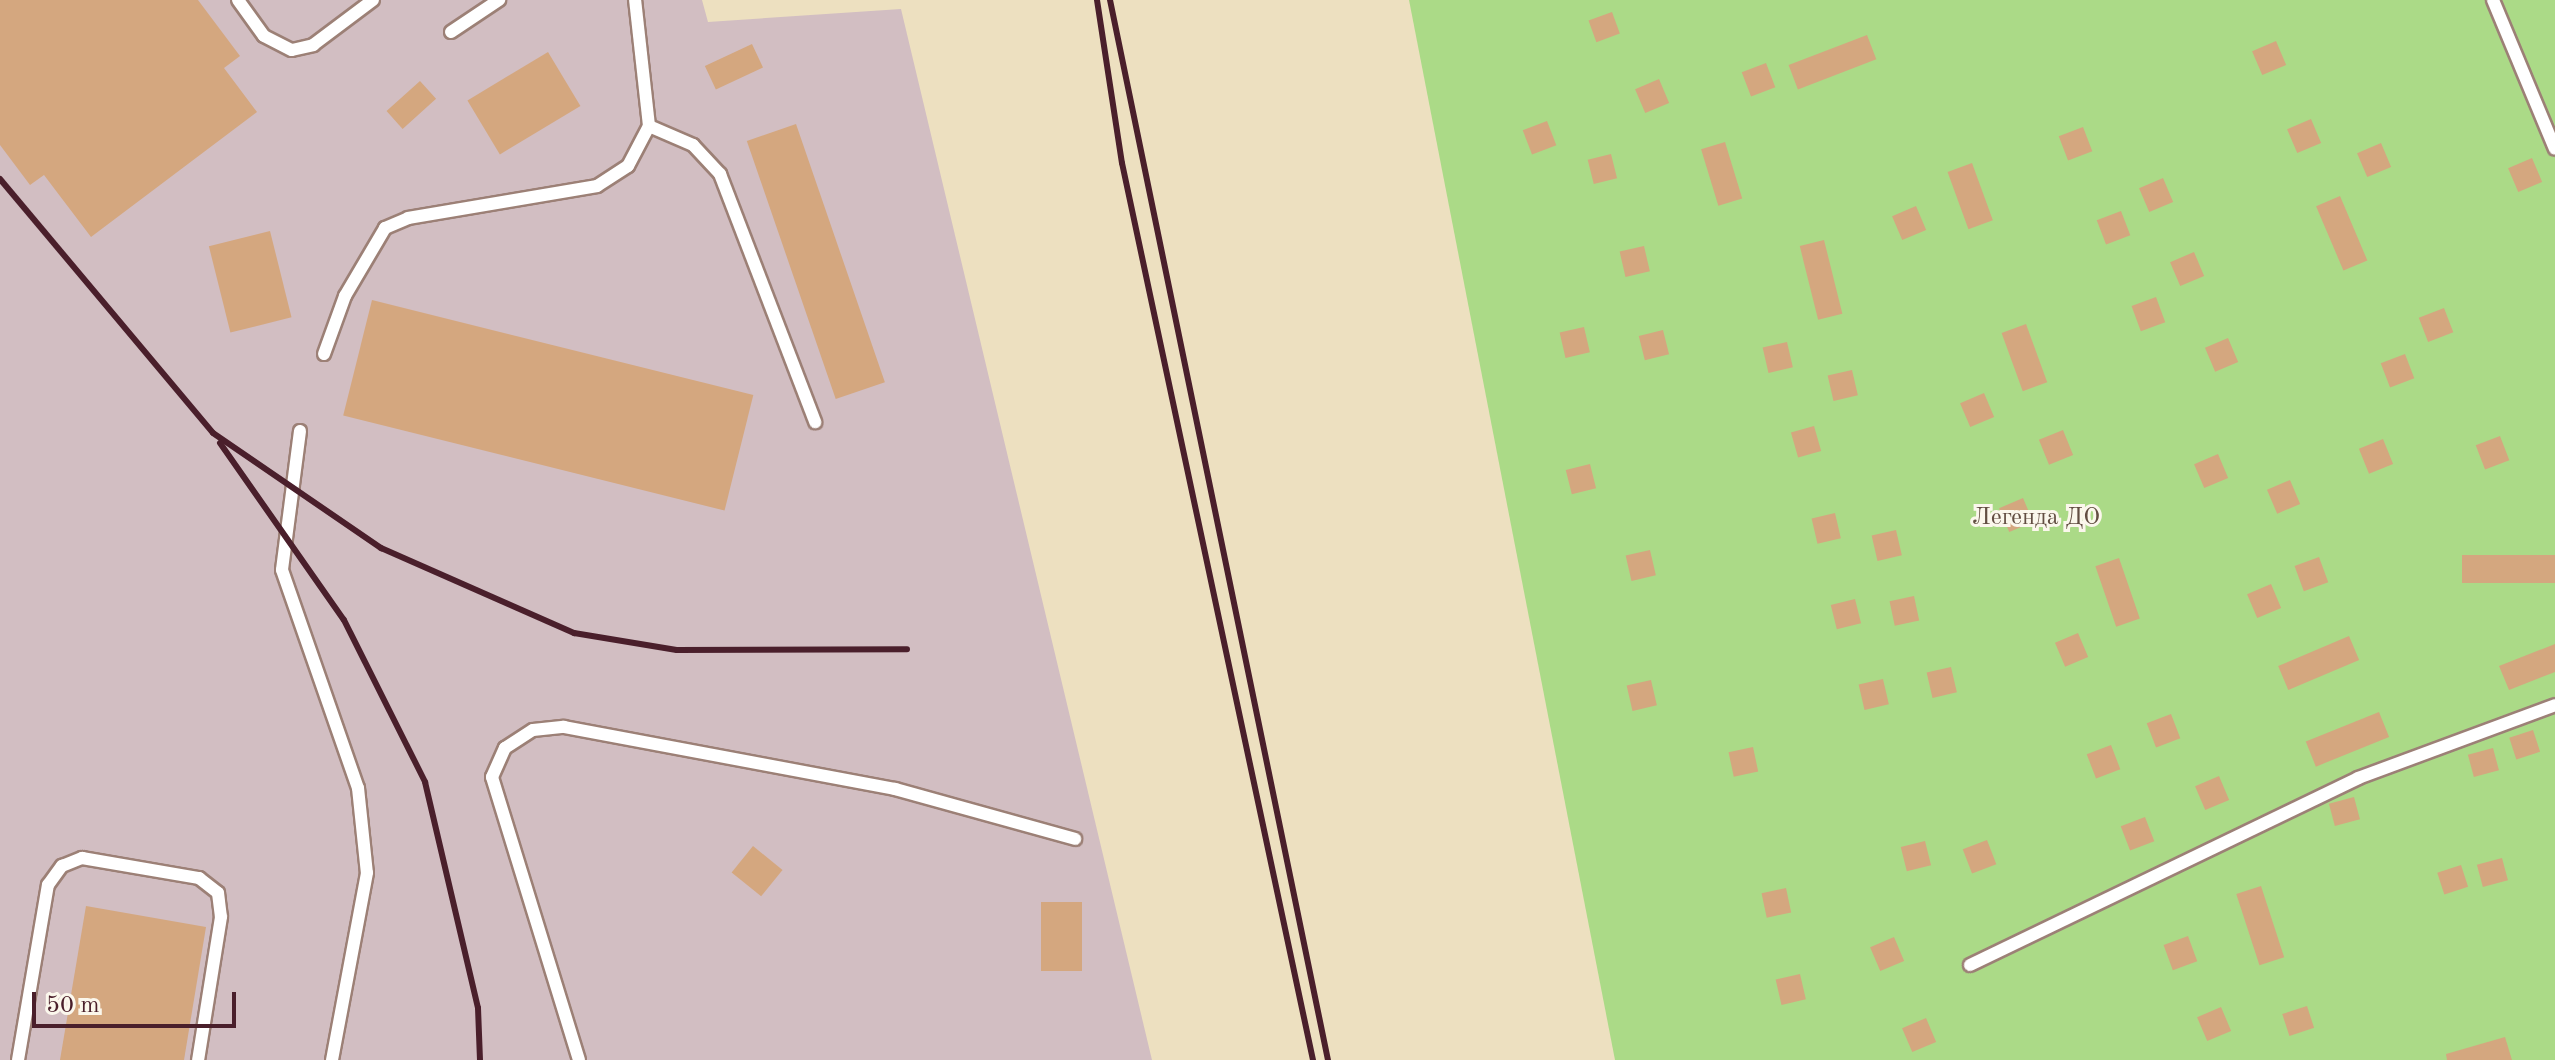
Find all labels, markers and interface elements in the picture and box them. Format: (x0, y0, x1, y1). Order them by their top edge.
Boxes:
park label: Легенда ДО (1972, 505, 2100, 533)
scale bar (36, 976, 240, 1026)
text: 50 m (46, 994, 100, 1018)

